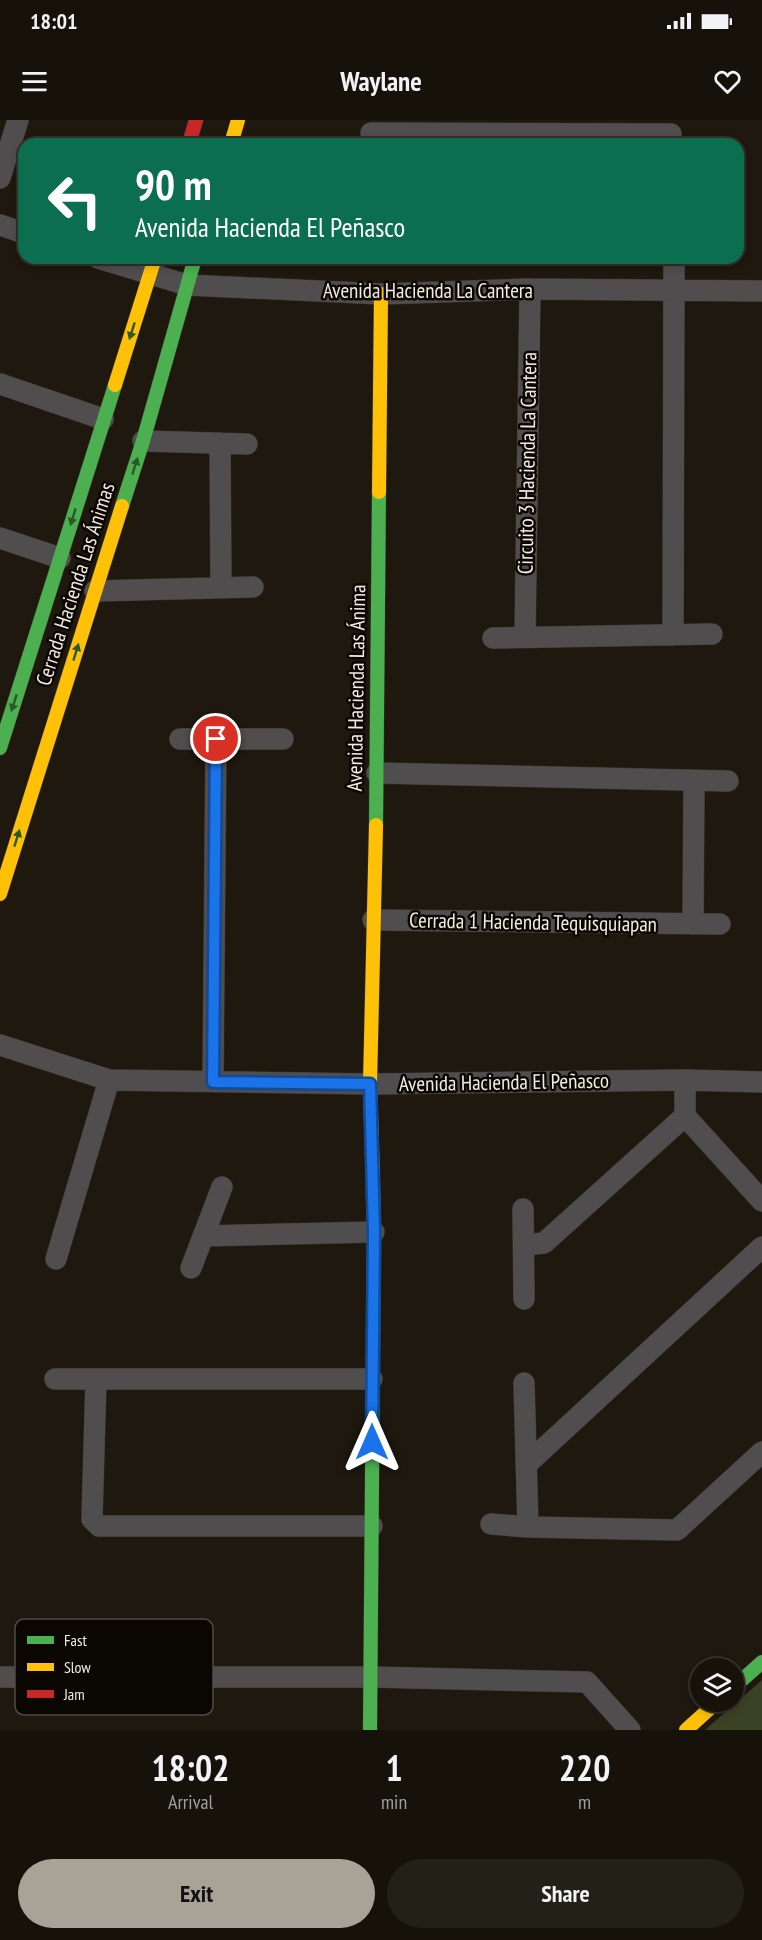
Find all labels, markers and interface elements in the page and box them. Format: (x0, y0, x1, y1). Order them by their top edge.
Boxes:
text: 18:01 (30, 7, 78, 35)
text: Waylane (340, 64, 422, 98)
icon: menu (18, 65, 51, 98)
icon: heart (711, 65, 744, 98)
text: 90 m (135, 157, 212, 212)
icon: left (36, 162, 114, 240)
text: Avenida Hacienda El Peñasco (135, 210, 405, 244)
street label: Avenida Hacienda La Cantera (323, 277, 533, 304)
one-way arrow (127, 322, 136, 340)
street label: Circuito 3 Hacienda La Cantera (512, 352, 542, 574)
one-way arrow (130, 457, 140, 475)
street label: Cerrada Hacienda Las Ánimas (29, 479, 121, 689)
one-way arrow (68, 508, 77, 526)
street label: Avenida Hacienda Las Ánima (341, 584, 371, 792)
one-way arrow (72, 643, 81, 661)
one-way arrow (9, 694, 19, 712)
pin (190, 713, 241, 764)
icon: arrive (199, 722, 232, 755)
one-way arrow (13, 829, 23, 847)
street label: Cerrada 1 Hacienda Tequisquiapan (409, 906, 657, 938)
street label: Avenida Hacienda El Peñasco (399, 1067, 609, 1097)
position arrow (340, 1410, 404, 1474)
legend (15, 1619, 213, 1715)
text: Fast (64, 1630, 87, 1650)
text: Slow (64, 1657, 91, 1677)
map controls (690, 1658, 744, 1712)
button: layers (690, 1658, 744, 1712)
text: Jam (63, 1684, 85, 1704)
text: 18:02 (152, 1744, 229, 1791)
text: 1 (385, 1744, 403, 1791)
text: 220 (559, 1744, 610, 1791)
text: Arrival (168, 1789, 213, 1815)
text: min (381, 1789, 407, 1815)
text: m (578, 1789, 591, 1815)
button: Exit (18, 1859, 375, 1928)
button: Share (387, 1859, 744, 1928)

